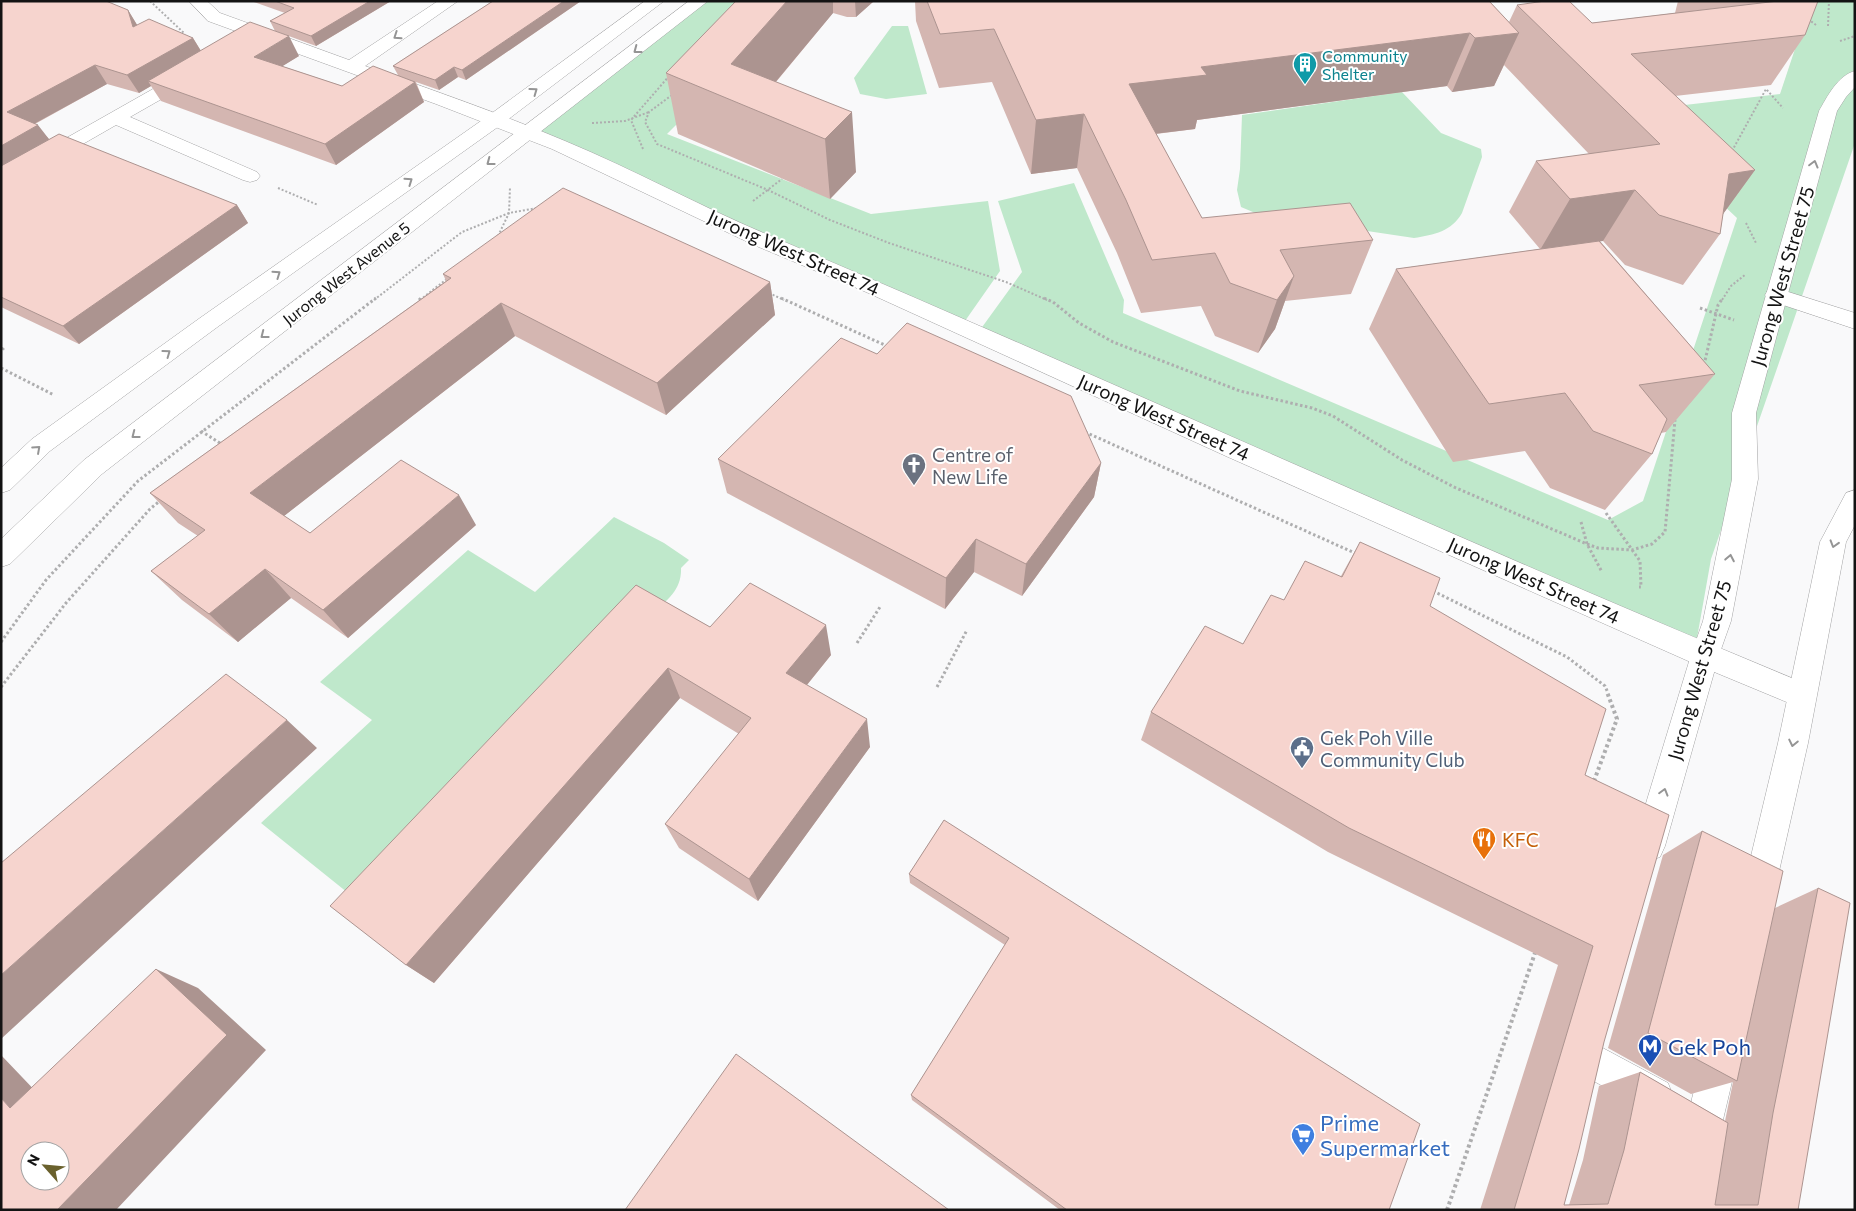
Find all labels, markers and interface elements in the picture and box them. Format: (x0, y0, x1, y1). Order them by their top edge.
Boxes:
one-way arrow (393, 30, 402, 40)
one-way arrow (634, 44, 643, 52)
place label: Community Shelter (1322, 46, 1408, 83)
building icon: Community Shelter (1292, 51, 1318, 85)
one-way arrow (528, 88, 538, 97)
one-way arrow (487, 156, 496, 164)
one-way arrow (1808, 160, 1818, 168)
one-way arrow (403, 178, 412, 186)
street label: Jurong West Street 75 (1745, 183, 1819, 369)
street label: Jurong West Street 74 (705, 204, 883, 300)
street label: Jurong West Avenue 5 (279, 217, 413, 329)
one-way arrow (271, 271, 280, 280)
one-way arrow (261, 330, 270, 338)
one-way arrow (161, 350, 171, 359)
street label: Jurong West Street 74 (1075, 369, 1253, 465)
one-way arrow (132, 429, 141, 437)
place label: Centre of New Life (932, 443, 1014, 488)
one-way arrow (31, 446, 40, 455)
church icon: Centre of New Life (901, 452, 927, 486)
street label: Jurong West Street 74 (1445, 532, 1623, 628)
one-way arrow (1829, 539, 1839, 548)
one-way arrow (1724, 553, 1734, 562)
street label: Jurong West Street 75 (1662, 577, 1736, 763)
place label: Gek Poh Ville Community Club (1320, 726, 1465, 771)
public building icon: Gek Poh Ville Community Club (1289, 735, 1315, 769)
one-way arrow (1788, 739, 1798, 748)
one-way arrow (1659, 789, 1669, 797)
restaurant icon: KFC (1471, 826, 1497, 860)
place label: KFC (1502, 828, 1539, 851)
metro station icon: Gek Poh (1637, 1033, 1663, 1067)
place label: Gek Poh (1668, 1033, 1751, 1060)
place label: Prime Supermarket (1320, 1109, 1450, 1161)
supermarket icon: Prime Supermarket (1290, 1122, 1316, 1156)
north arrow (20, 1141, 70, 1191)
text: N (23, 1151, 43, 1168)

